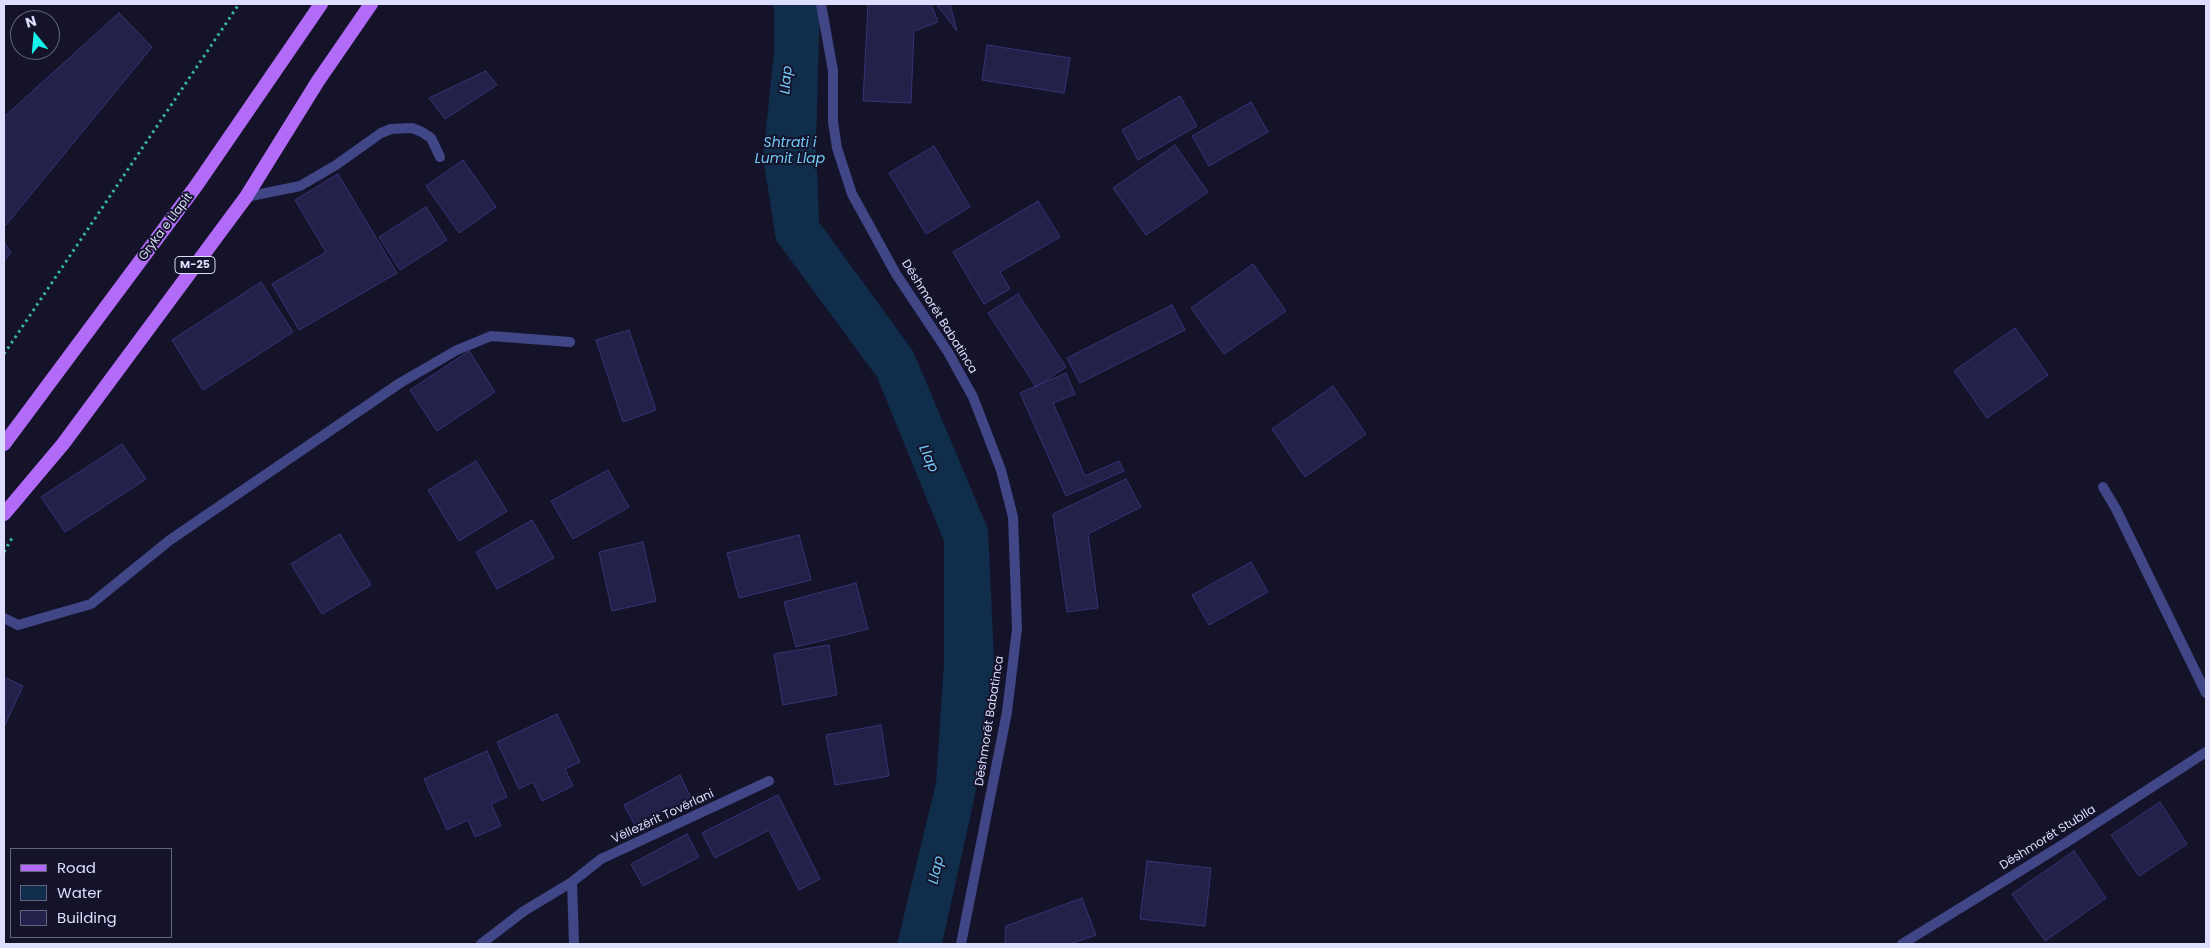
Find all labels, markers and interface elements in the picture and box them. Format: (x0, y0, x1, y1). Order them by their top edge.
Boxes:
north arrow (10, 10, 60, 60)
text: N (23, 11, 39, 33)
water label: Llap (777, 65, 797, 95)
water label: Shtrati i Lumit Llap (755, 135, 825, 168)
street label: Gryka e Llapit (136, 191, 196, 263)
road number: M-25 (175, 256, 215, 274)
street label: Dëshmorët Babatinca (898, 257, 980, 377)
water label: Llap (914, 443, 942, 475)
street label: Dëshmorët Babatinca (973, 655, 1007, 787)
street label: Vëllezërit Tovërlani (610, 787, 716, 847)
street label: Dëshmorët Stublla (1997, 803, 2099, 873)
legend (10, 848, 172, 938)
water label: Llap (926, 854, 948, 886)
text: Road (57, 857, 96, 878)
text: Water (57, 882, 102, 903)
text: Building (57, 907, 117, 928)

